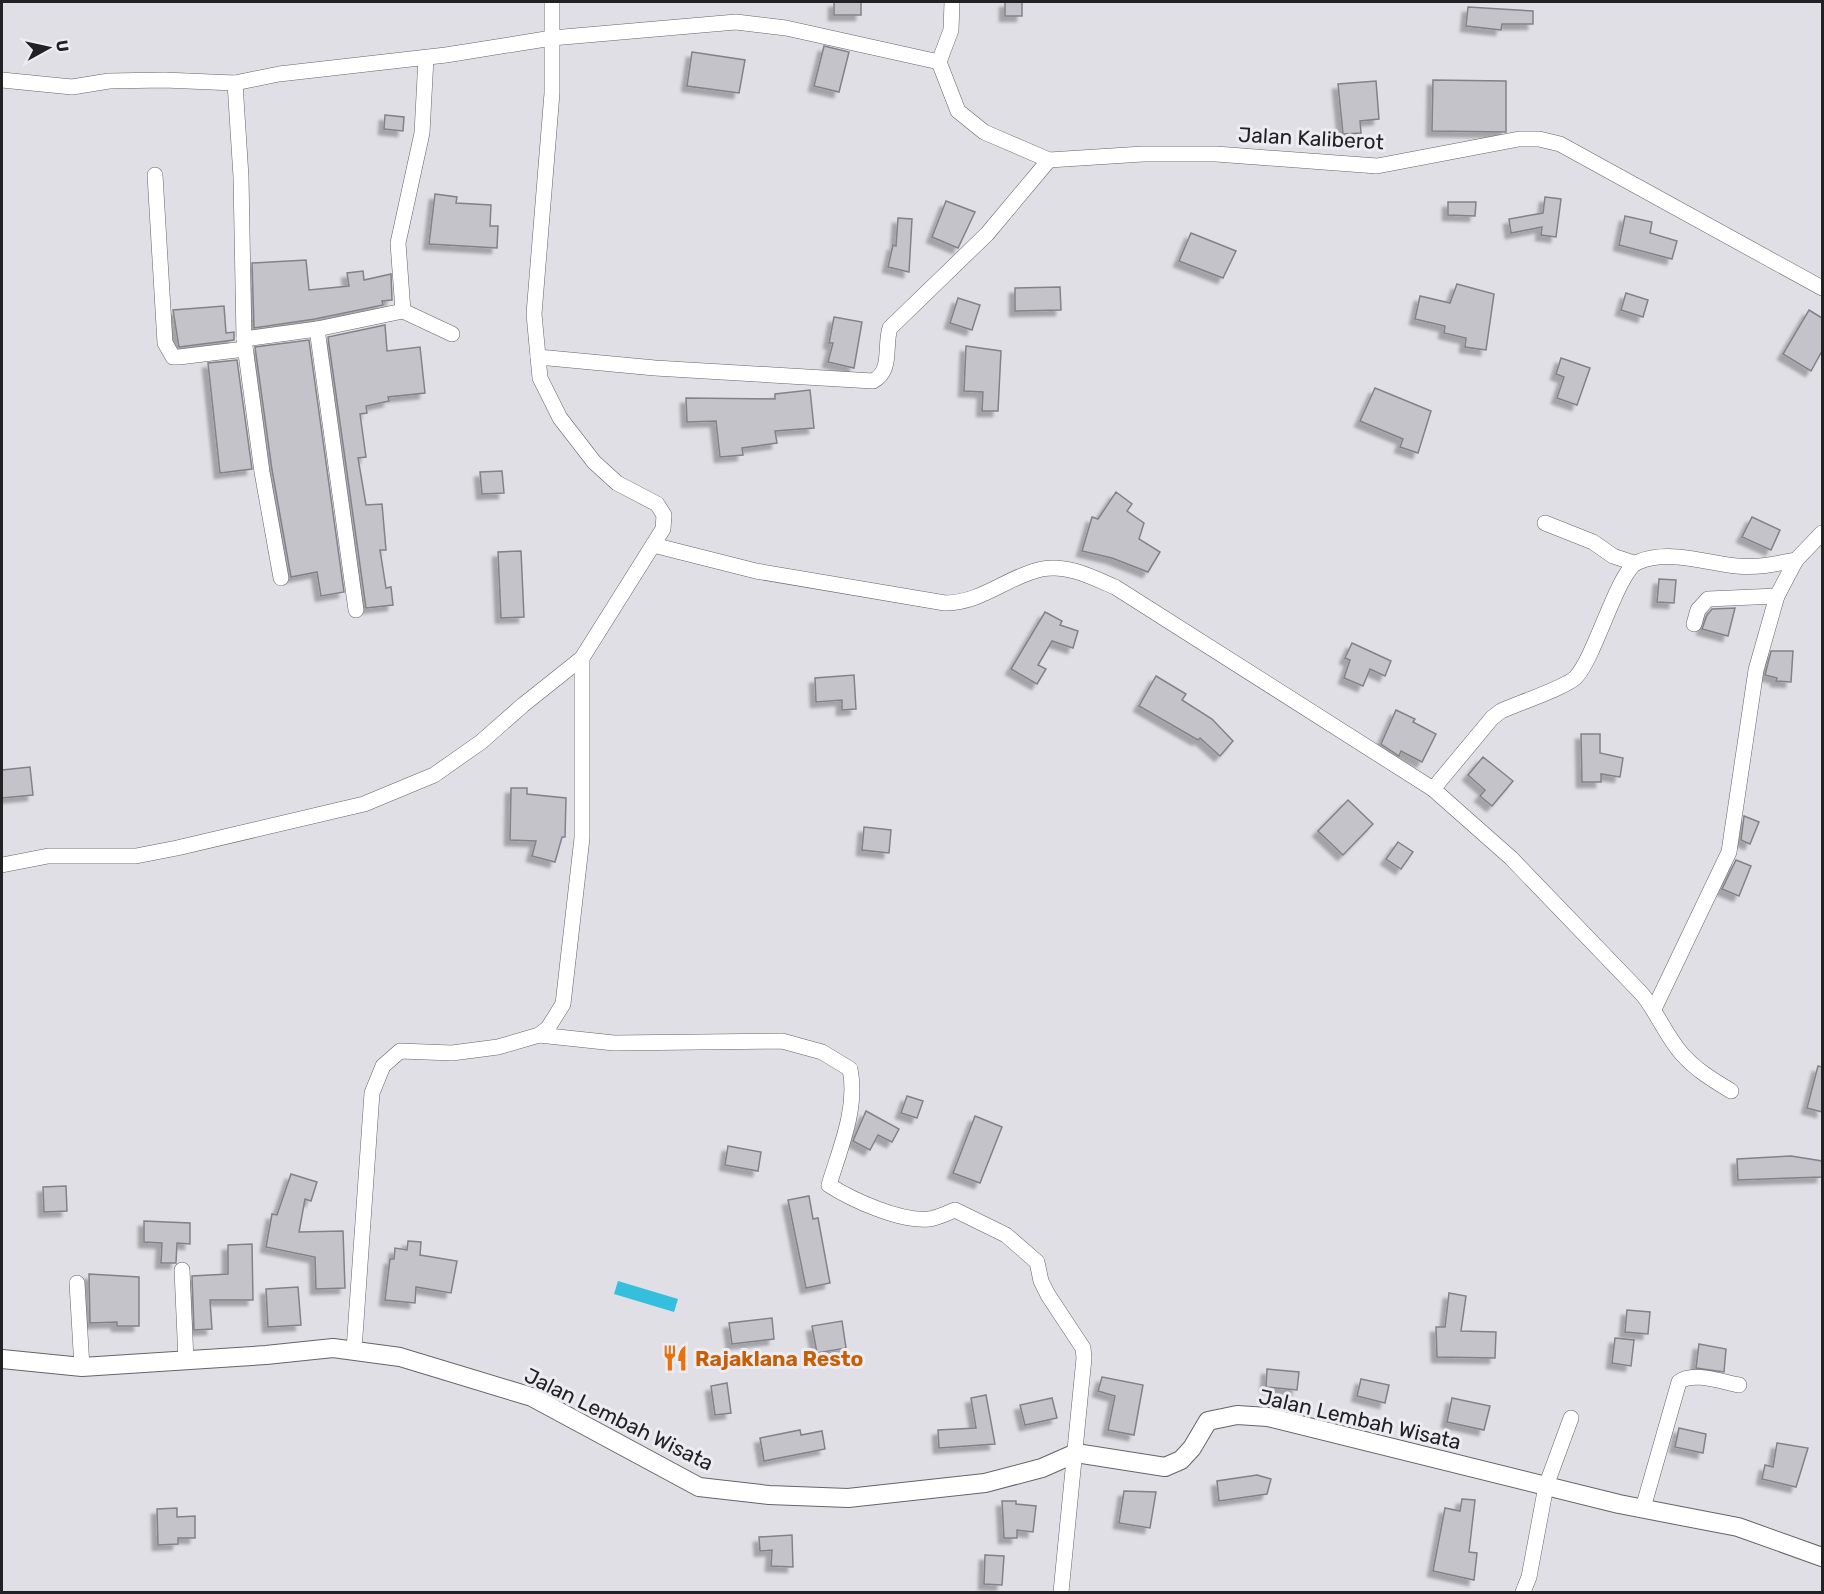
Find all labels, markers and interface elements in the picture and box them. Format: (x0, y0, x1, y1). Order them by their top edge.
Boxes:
north arrow (18, 18, 78, 78)
text: U (52, 39, 73, 53)
street label: Jalan Kaliberot (1238, 122, 1384, 154)
restaurant icon: Rajaklana Resto (660, 1343, 690, 1373)
place label: Rajaklana Resto (695, 1346, 863, 1371)
street label: Jalan Lembah Wisata (520, 1362, 718, 1476)
street label: Jalan Lembah Wisata (1256, 1384, 1464, 1454)

